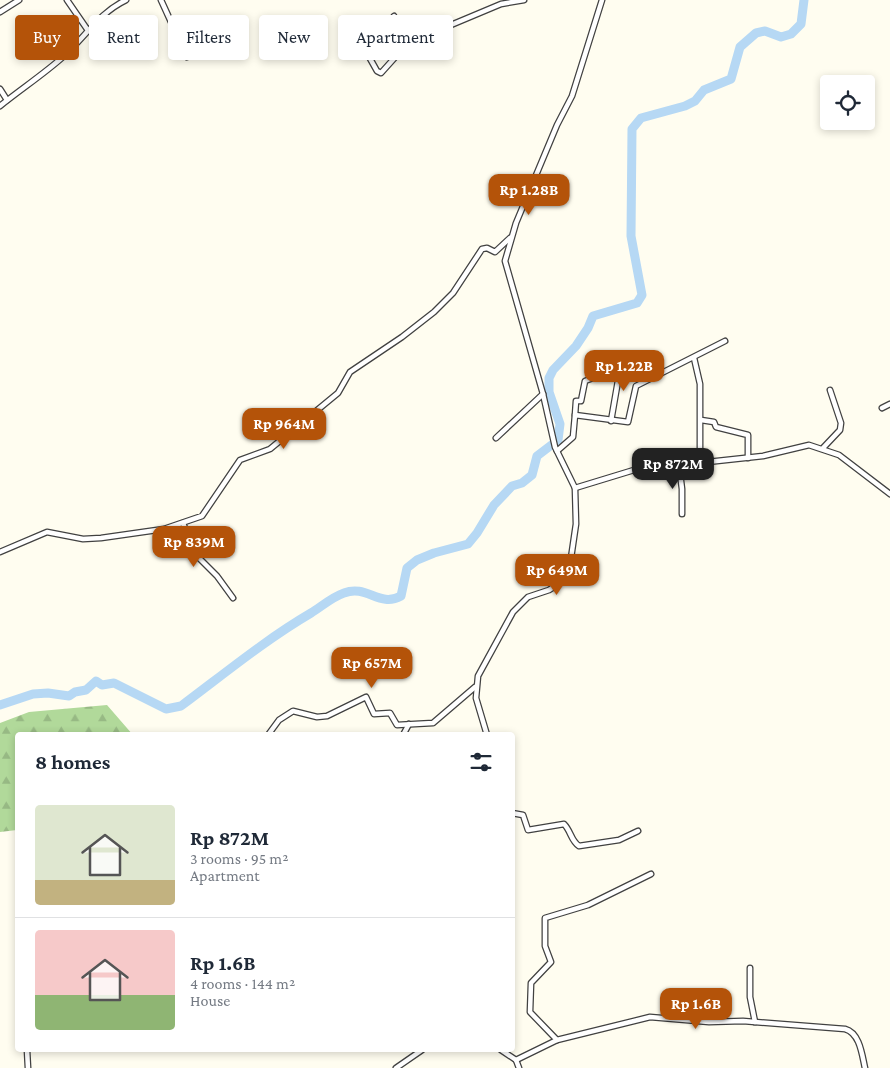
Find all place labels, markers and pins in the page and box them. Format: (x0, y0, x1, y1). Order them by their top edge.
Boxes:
pin: Rp 1.28B (477, 174, 581, 216)
pin: Rp 1.22B (572, 350, 676, 392)
pin: Rp 964M (238, 408, 330, 450)
pin: Rp 872M (627, 448, 719, 490)
pin: Rp 839M (148, 526, 240, 568)
pin: Rp 649M (511, 554, 603, 596)
pin: Rp 657M (326, 646, 418, 689)
pin: Rp 1.6B (650, 988, 742, 1030)

